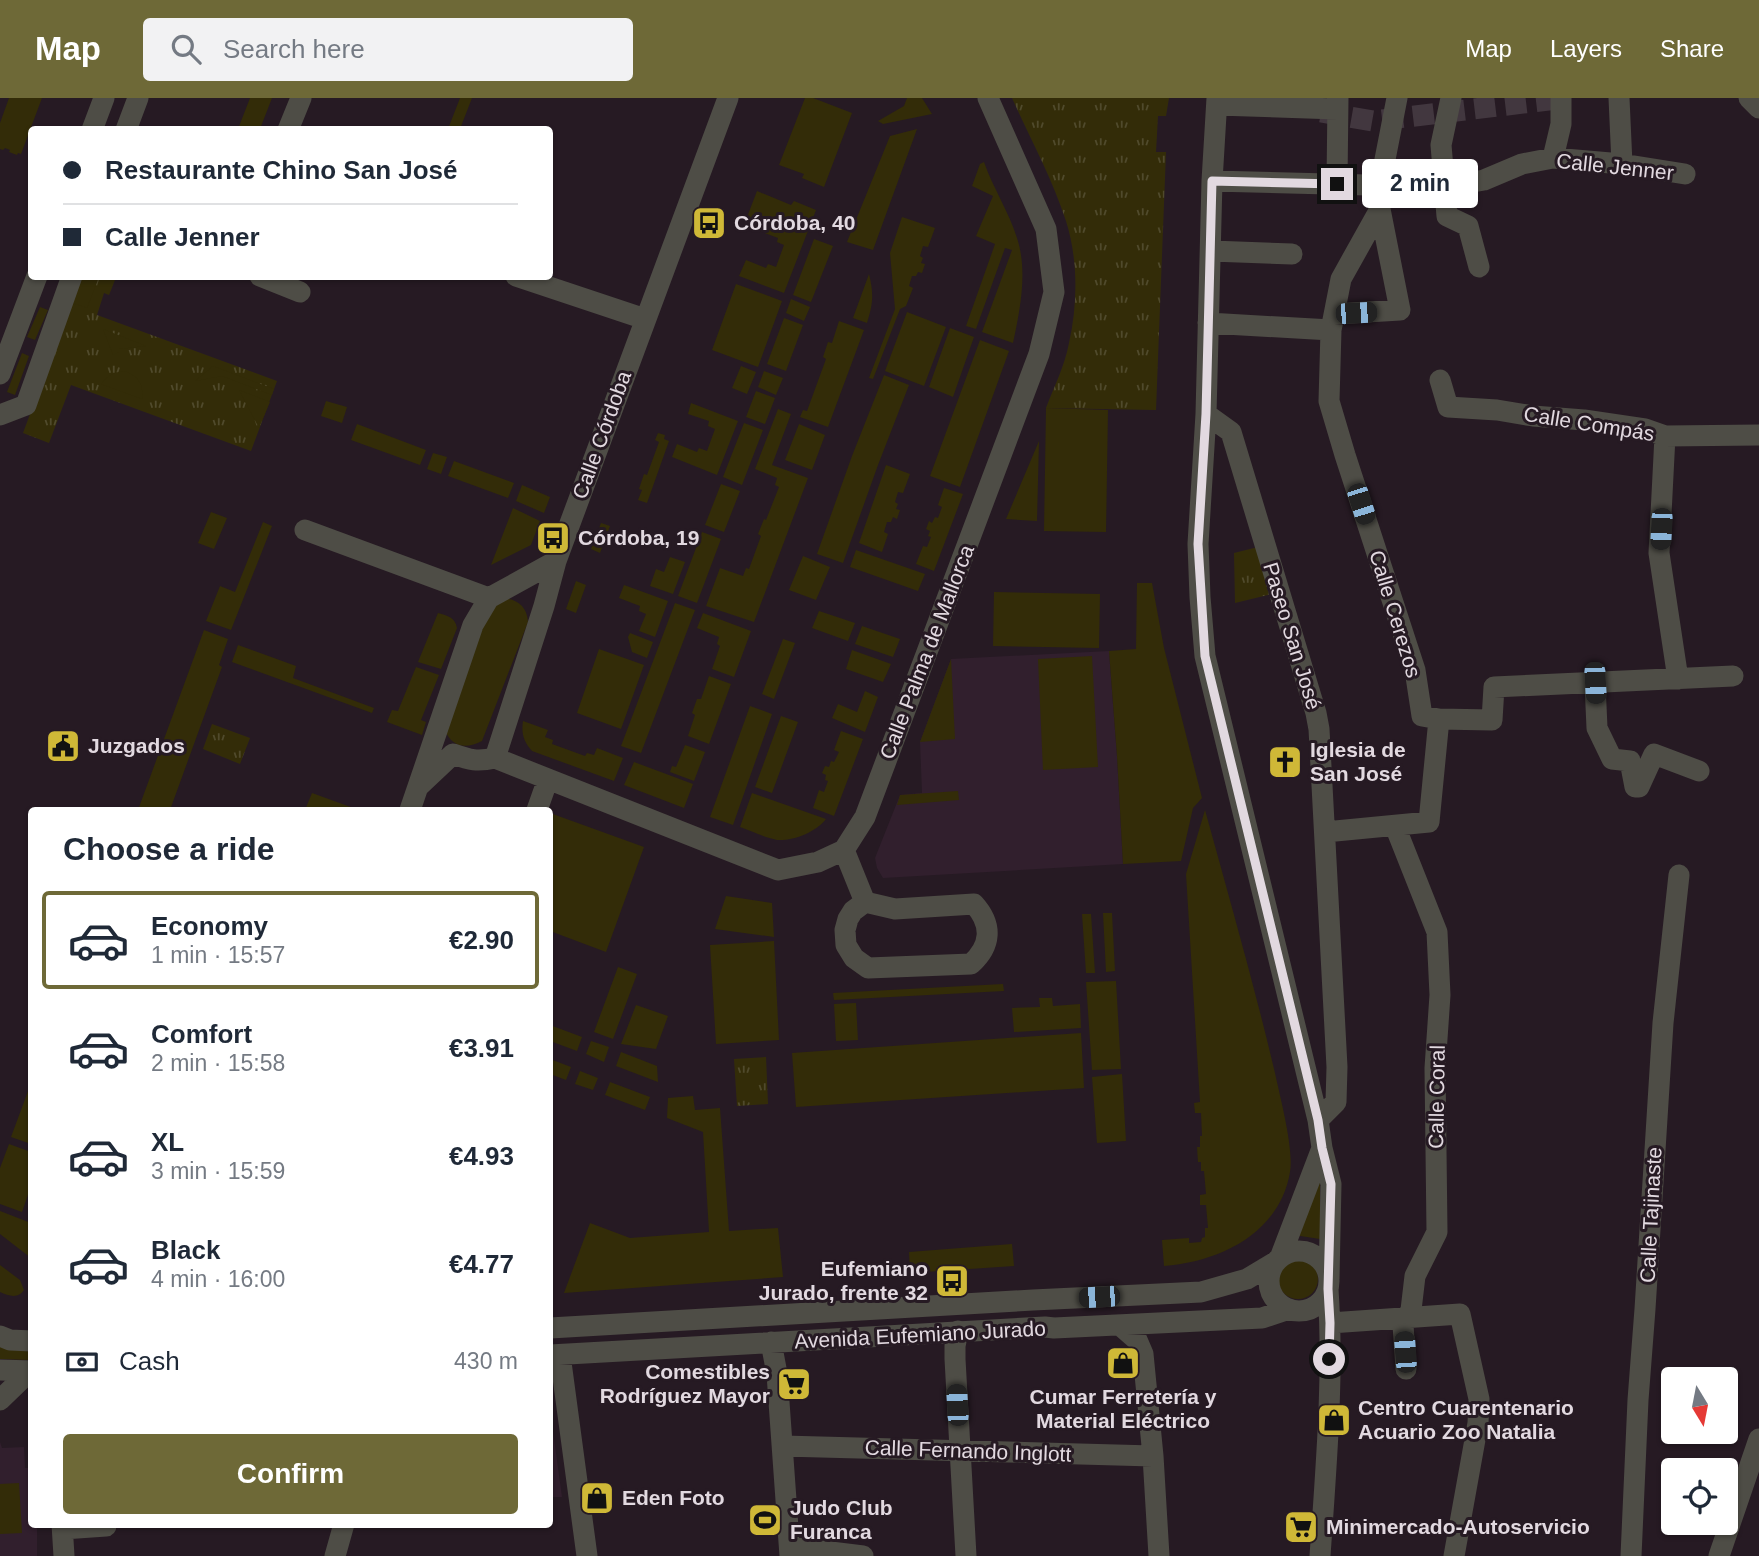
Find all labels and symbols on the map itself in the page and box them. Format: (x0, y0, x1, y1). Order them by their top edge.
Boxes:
street label: Calle Jenner (1555, 149, 1675, 184)
callout: 2 min (1362, 160, 1477, 208)
route end (1321, 168, 1353, 200)
bus stop icon: Córdoba, 40 (690, 204, 728, 242)
place label: Córdoba, 40 (734, 211, 855, 234)
car (1335, 301, 1378, 325)
street label: Calle Córdoba (568, 368, 635, 502)
street label: Calle Compás (1522, 402, 1656, 445)
car (1345, 481, 1378, 527)
car (1650, 507, 1673, 551)
bus stop icon: Córdoba, 19 (534, 519, 572, 557)
place label: Córdoba, 19 (578, 526, 699, 549)
street label: Calle Palma de Mallorca (875, 541, 978, 762)
street label: Calle Cerezos (1365, 547, 1426, 680)
street label: Paseo San José (1259, 559, 1326, 712)
car (1584, 661, 1607, 705)
public building icon: Juzgados (44, 727, 82, 765)
place label: Juzgados (88, 734, 185, 757)
place label: Iglesia de San José (1310, 738, 1406, 785)
church icon: Iglesia de San José (1266, 743, 1304, 781)
street label: Calle Coral (1424, 1045, 1449, 1149)
street label: Calle Tajinaste (1635, 1146, 1666, 1284)
place label: Eufemiano Jurado, frente 32 (759, 1257, 928, 1304)
bus stop icon: Eufemiano Jurado, frente 32 (933, 1262, 971, 1300)
car (1078, 1285, 1121, 1309)
street label: Avenida Eufemiano Jurado (794, 1316, 1046, 1353)
car (1394, 1330, 1417, 1374)
route start (1313, 1343, 1345, 1375)
shop icon: Cumar Ferretería y Material Eléctrico (1104, 1344, 1142, 1382)
place label: Comestibles Rodríguez Mayor (600, 1360, 770, 1407)
supermarket icon: Comestibles Rodríguez Mayor (775, 1365, 813, 1403)
north arrow (1661, 1367, 1738, 1444)
car (946, 1383, 969, 1427)
place label: Cumar Ferretería y Material Eléctrico (1030, 1385, 1217, 1432)
place label: Centro Cuarentenario Acuario Zoo Natalia (1358, 1396, 1574, 1443)
shop icon: Centro Cuarentenario Acuario Zoo Natalia (1315, 1401, 1353, 1439)
street label: Calle Fernando Inglott (864, 1435, 1072, 1466)
shop icon: Eden Foto (578, 1479, 616, 1517)
place label: Eden Foto (622, 1486, 725, 1509)
place label: Judo Club Furanca (790, 1496, 893, 1543)
sports icon: Judo Club Furanca (746, 1501, 784, 1539)
supermarket icon: Minimercado-Autoservicio (1282, 1508, 1320, 1546)
place label: Minimercado-Autoservicio (1326, 1515, 1590, 1538)

